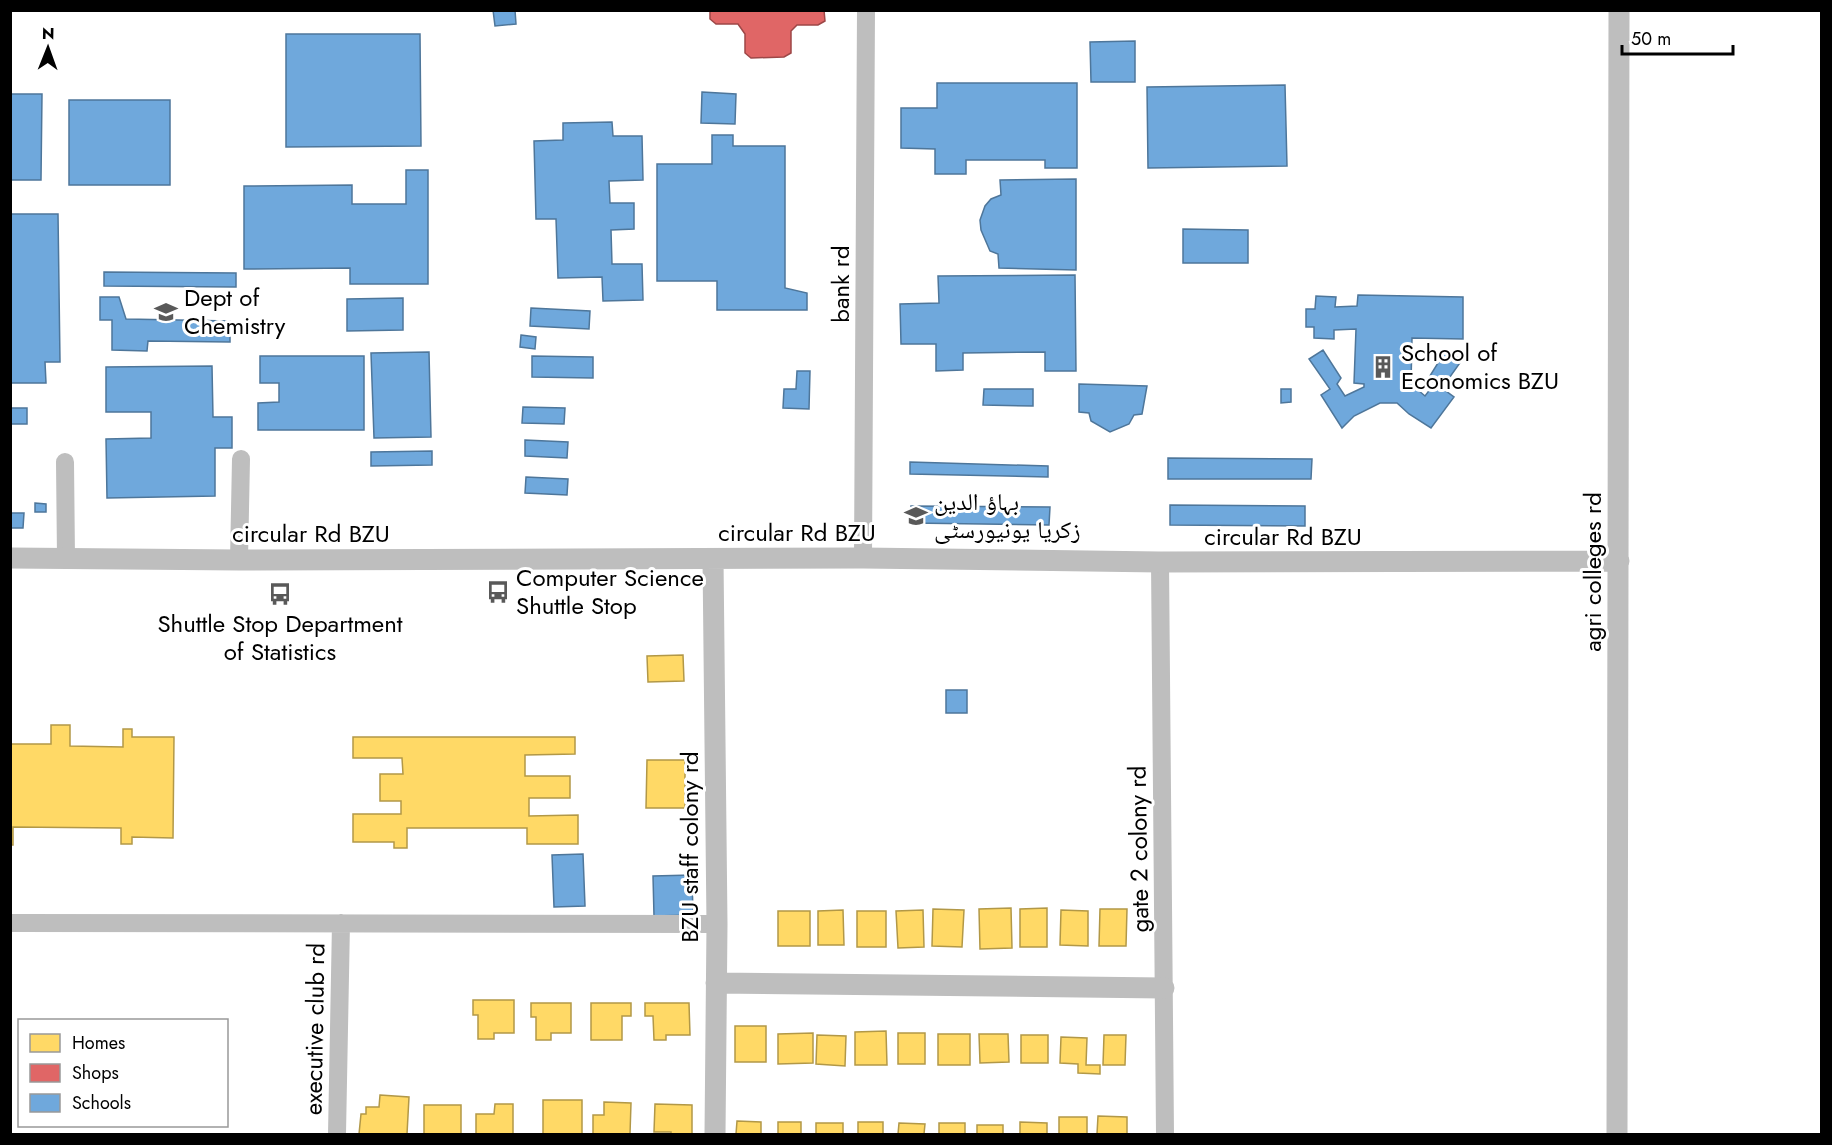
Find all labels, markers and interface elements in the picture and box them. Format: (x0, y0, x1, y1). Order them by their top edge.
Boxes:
north arrow (18, 18, 78, 78)
scale bar (1622, 18, 1733, 56)
text: N (42, 22, 55, 45)
text: 50 m (1631, 26, 1671, 52)
street label: bank rd (823, 245, 858, 323)
place label: Dept of Chemistry (184, 280, 286, 343)
school or university icon: Dept of Chemistry (153, 299, 179, 325)
place label: School of Economics BZU (1401, 335, 1559, 398)
building icon: School of Economics BZU (1370, 354, 1396, 380)
place label: بہاؤ الدین زکریا یونیورسٹی (934, 484, 1081, 547)
street label: agri colleges rd (1575, 492, 1610, 652)
school or university icon: بہاؤ الدین زکریا یونیورسٹی (903, 503, 929, 529)
street label: circular Rd BZU (718, 515, 876, 550)
street label: circular Rd BZU (232, 516, 390, 551)
street label: circular Rd BZU (1204, 519, 1362, 554)
place label: Computer Science Shuttle Stop (516, 560, 704, 623)
bus stop icon: Computer Science Shuttle Stop (485, 579, 511, 605)
bus stop icon: Shuttle Stop Department of Statistics (267, 581, 293, 607)
place label: Shuttle Stop Department of Statistics (157, 606, 403, 669)
street label: BZU staff colony rd (672, 751, 707, 943)
street label: gate 2 colony rd (1120, 765, 1157, 933)
street label: executive club rd (295, 943, 334, 1115)
legend (18, 1019, 228, 1127)
text: Homes (72, 1030, 125, 1056)
text: Shops (72, 1060, 119, 1086)
text: Schools (72, 1090, 131, 1116)

